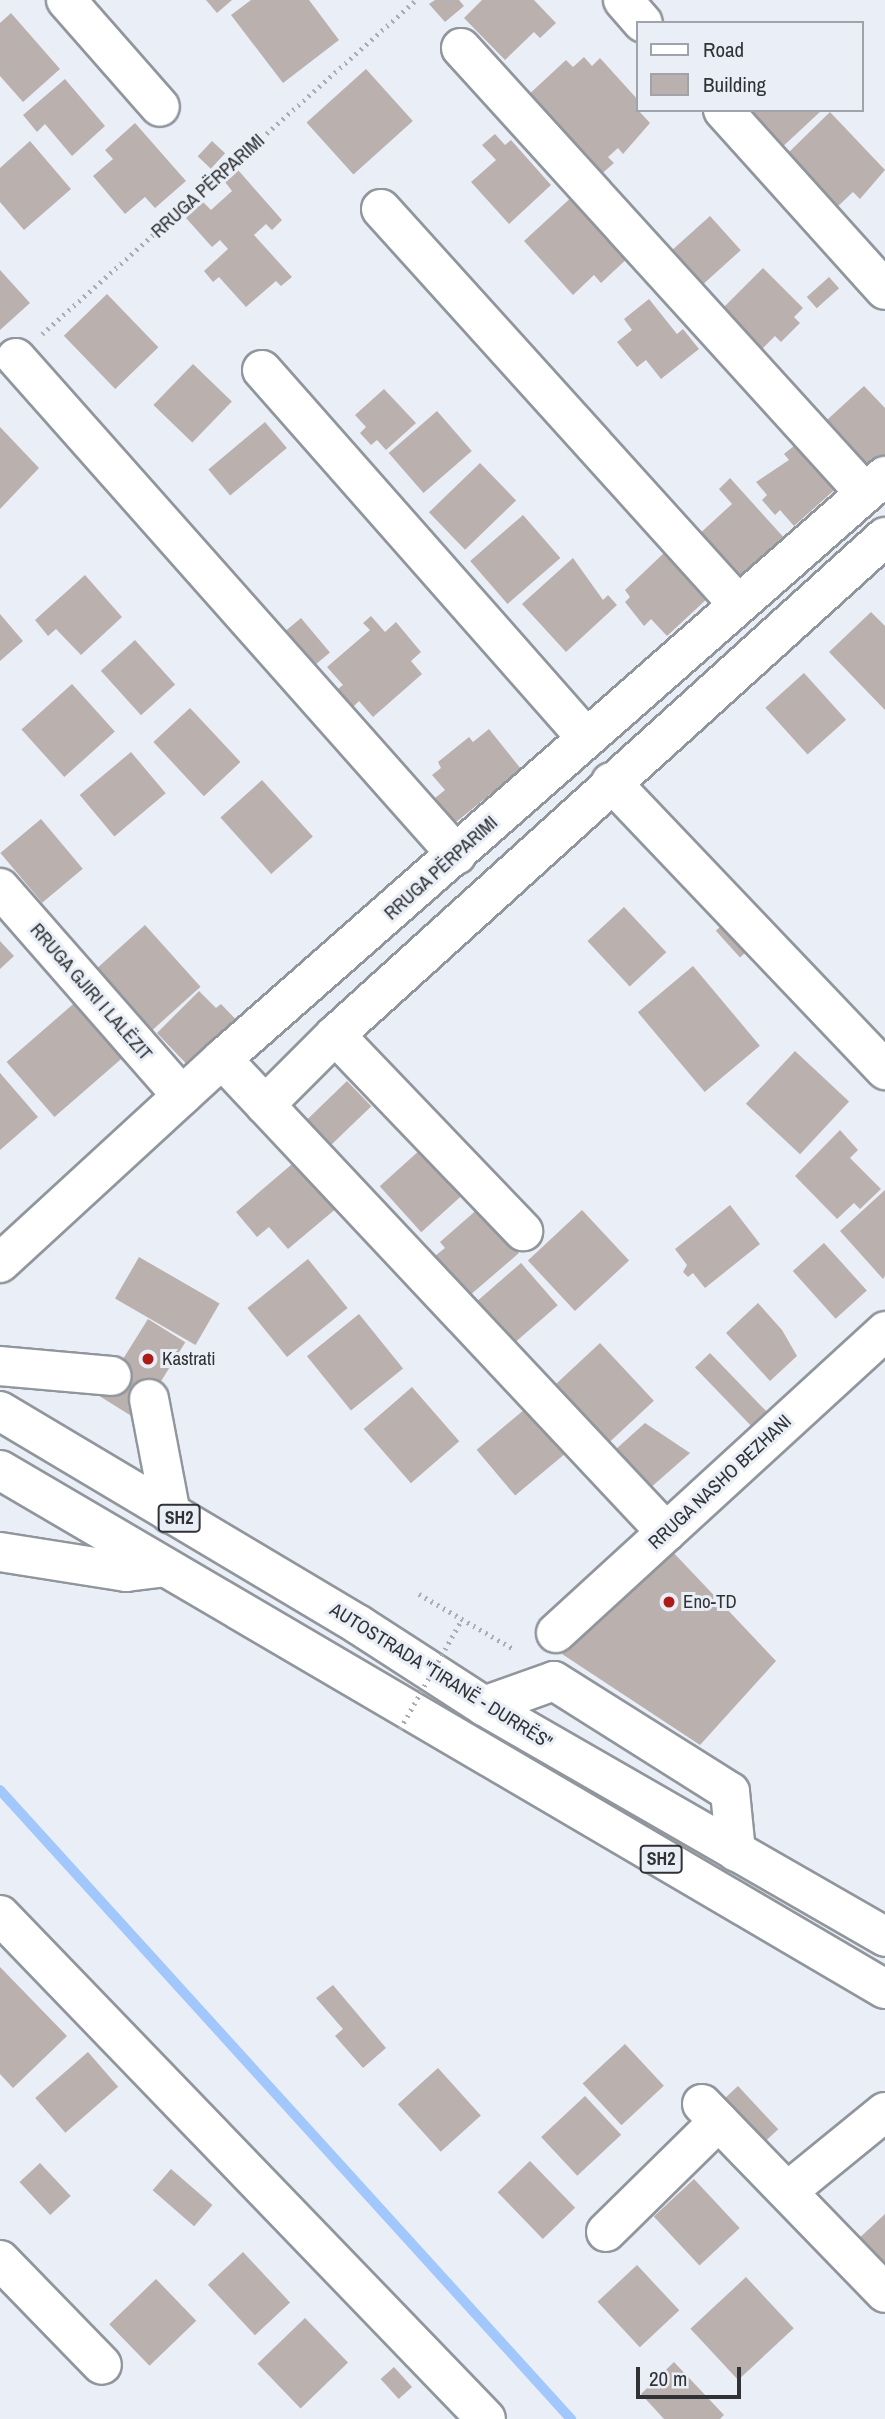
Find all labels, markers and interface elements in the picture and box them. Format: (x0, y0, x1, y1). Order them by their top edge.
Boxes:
legend (636, 21, 864, 112)
text: Road (703, 35, 744, 64)
text: Building (703, 70, 766, 99)
street label: RRUGA PËRPARIMI (146, 129, 270, 243)
street label: RRUGA PËRPARIMI (379, 811, 503, 925)
street label: RRUGA GJIRI I LALËZIT (25, 919, 157, 1065)
place label: Kastrati (162, 1348, 216, 1370)
marker: Kastrati (140, 1351, 156, 1367)
street label: RRUGA NASHO BEZHANI (644, 1410, 796, 1554)
road number: SH2 (156, 1504, 202, 1532)
place label: Eno-TD (683, 1591, 737, 1613)
marker: Eno-TD (661, 1594, 677, 1610)
street label: AUTOSTRADA "TIRANË - DURRËS" (325, 1598, 557, 1754)
road number: SH2 (638, 1844, 684, 1873)
scale bar (640, 2352, 745, 2396)
text: 20 m (649, 2364, 687, 2393)

